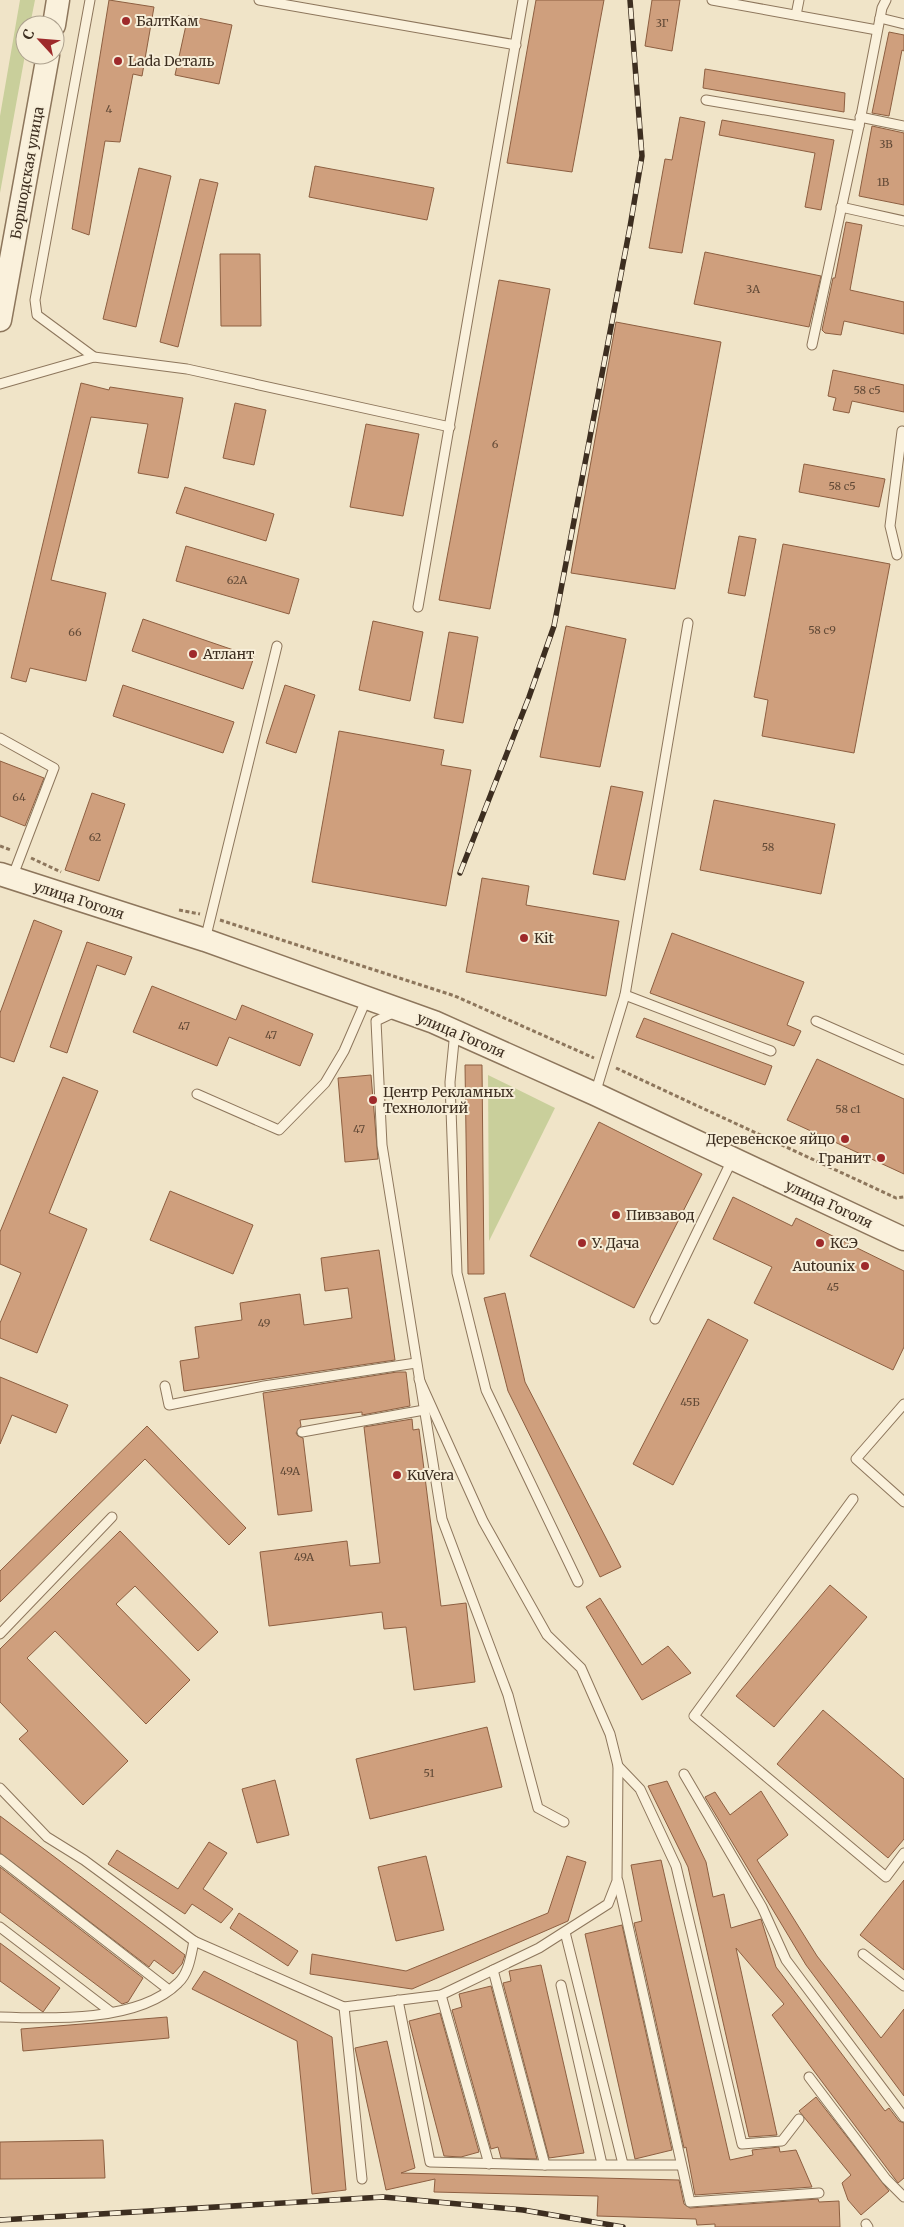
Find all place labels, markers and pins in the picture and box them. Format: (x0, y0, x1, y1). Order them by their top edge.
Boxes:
place label: БалтКам (136, 12, 199, 30)
marker: БалтКам (120, 15, 132, 27)
place label: Lada Dеталь (128, 52, 214, 70)
marker: Lada Dеталь (112, 55, 124, 67)
place label: Атлант (202, 645, 255, 663)
marker: Атлант (187, 648, 199, 660)
place label: Kit (534, 929, 554, 947)
marker: Kit (518, 932, 530, 944)
place label: Центр Рекламных Технологий (383, 1083, 514, 1117)
marker: Центр Рекламных Технологий (367, 1094, 379, 1106)
place label: Деревенское яйцо (706, 1130, 835, 1148)
marker: Деревенское яйцо (839, 1133, 851, 1145)
place label: Гранит (818, 1149, 871, 1167)
marker: Гранит (875, 1152, 887, 1164)
place label: Пивзавод (626, 1206, 695, 1224)
marker: Пивзавод (610, 1209, 622, 1221)
place label: У. Дача (591, 1234, 640, 1252)
place label: КСЭ (830, 1234, 858, 1252)
marker: У. Дача (576, 1237, 588, 1249)
marker: КСЭ (814, 1237, 826, 1249)
place label: Autounix (792, 1257, 856, 1275)
marker: Autounix (859, 1260, 871, 1272)
place label: KuVera (407, 1466, 455, 1484)
marker: KuVera (391, 1469, 403, 1481)

